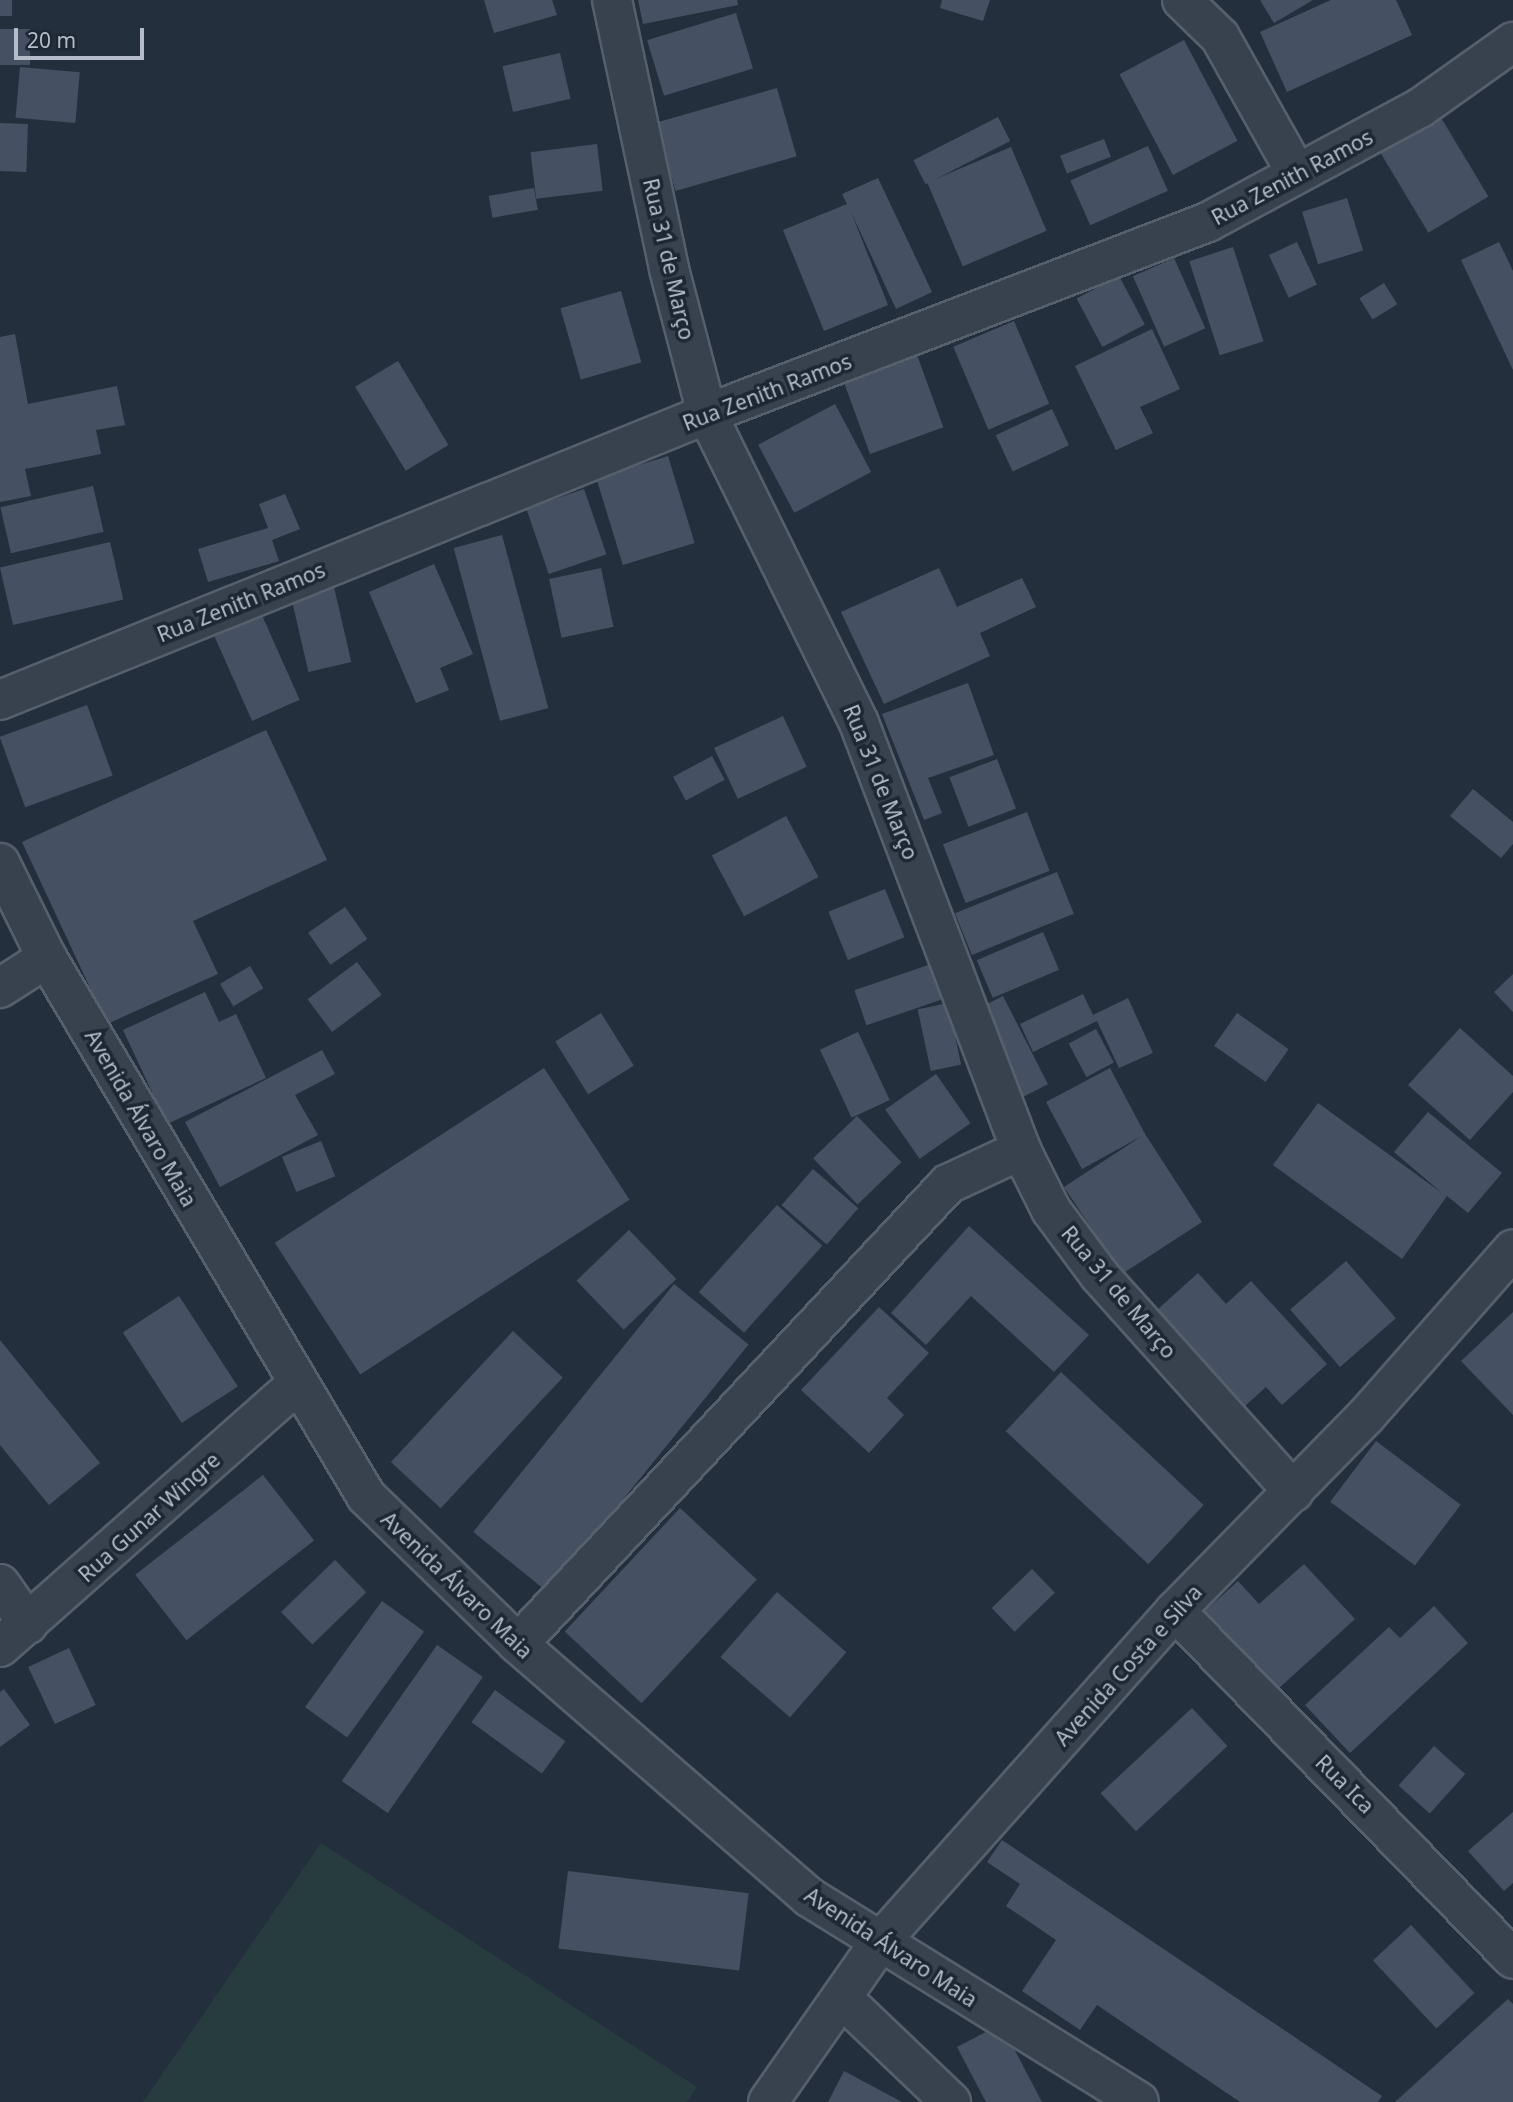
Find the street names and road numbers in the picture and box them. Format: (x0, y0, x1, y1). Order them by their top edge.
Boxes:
street label: Rua Zenith Ramos (1207, 124, 1377, 230)
street label: Rua 31 de Março (638, 176, 700, 342)
street label: Rua Zenith Ramos (679, 348, 855, 436)
street label: Rua Zenith Ramos (153, 557, 329, 647)
street label: Rua 31 de Março (838, 701, 924, 863)
street label: Avenida Álvaro Maia (80, 1025, 202, 1211)
street label: Rua 31 de Março (1056, 1221, 1182, 1363)
street label: Rua Gunar Wingre (73, 1447, 225, 1587)
street label: Avenida Álvaro Maia (376, 1506, 538, 1664)
street label: Avenida Costa e Silva (1049, 1579, 1207, 1751)
street label: Rua Ica (1311, 1750, 1379, 1818)
street label: Avenida Álvaro Maia (800, 1882, 982, 2012)

